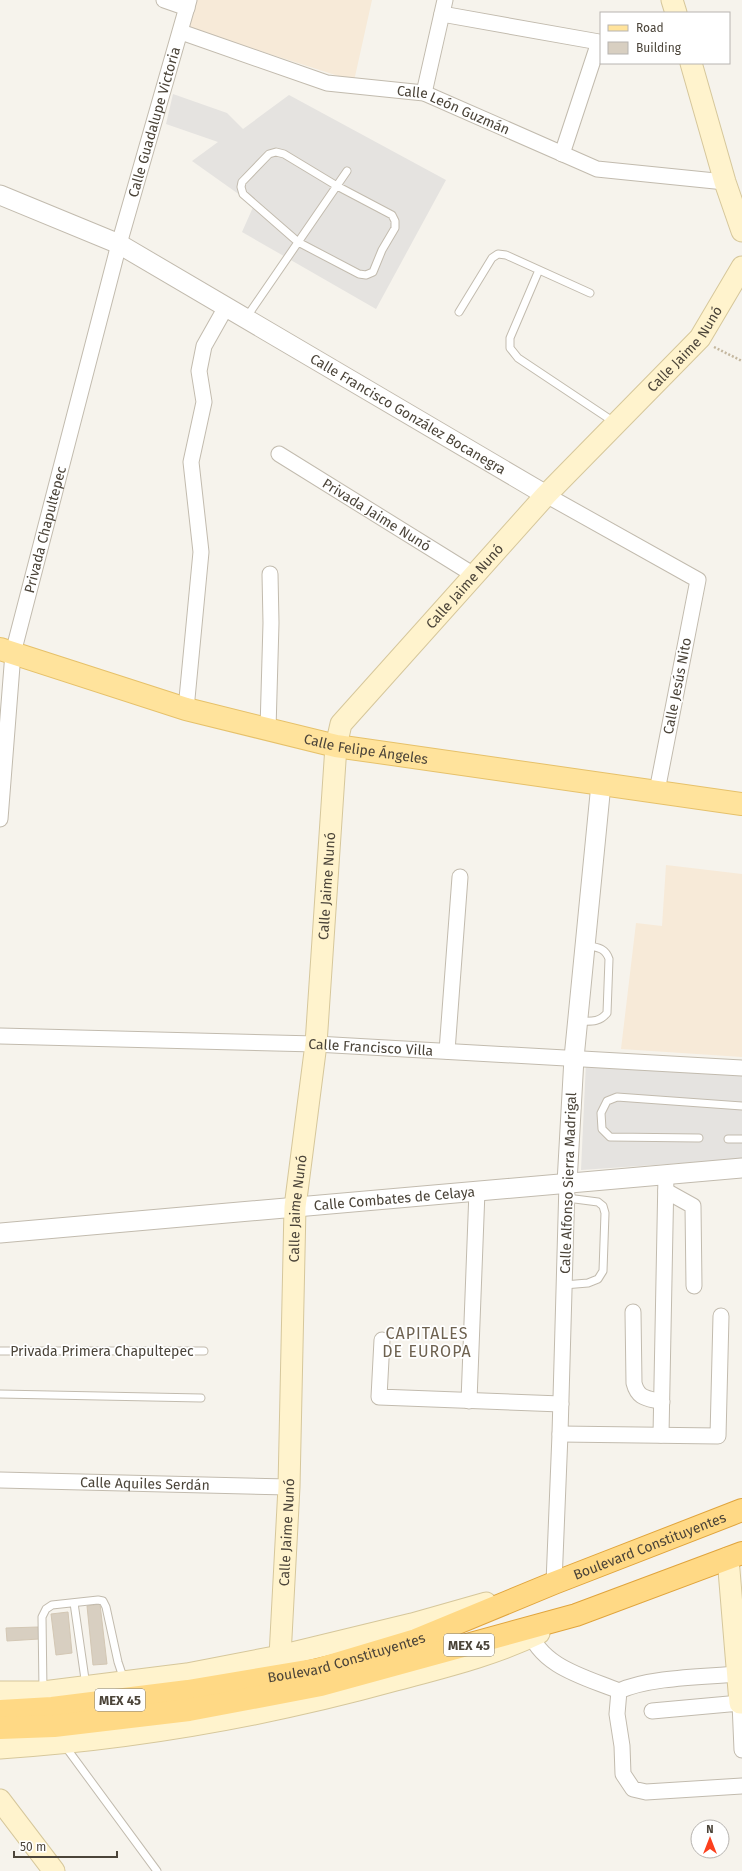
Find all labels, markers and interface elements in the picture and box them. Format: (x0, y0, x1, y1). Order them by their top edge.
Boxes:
legend (600, 12, 730, 64)
text: Road (636, 21, 664, 35)
text: Building (636, 41, 682, 55)
street label: Calle Guadalupe Victoria (125, 45, 184, 199)
street label: Calle León Guzmán (396, 82, 512, 139)
street label: Calle Jaime Nunó (644, 303, 726, 396)
street label: Calle Francisco González Bocanegra (307, 350, 509, 478)
street label: Privada Chapultepec (21, 464, 70, 595)
street label: Privada Jaime Nunó (319, 475, 434, 555)
street label: Calle Jaime Nunó (422, 540, 507, 632)
street label: Calle Jesús Nito (660, 636, 695, 736)
street label: Calle Felipe Ángeles (302, 730, 430, 768)
street label: Calle Jaime Nunó (315, 832, 339, 941)
street label: Calle Francisco Villa (308, 1036, 434, 1060)
street label: Calle Alfonso Sierra Madrigal (557, 1092, 580, 1274)
street label: Calle Jaime Nunó (286, 1154, 311, 1263)
street label: Calle Combates de Celaya (313, 1183, 476, 1214)
district label: CAPITALES DE EUROPA (382, 1324, 472, 1361)
street label: Privada Primera Chapultepec (10, 1343, 194, 1360)
street label: Calle Aquiles Serdán (80, 1474, 210, 1494)
street label: Calle Jaime Nunó (276, 1478, 298, 1587)
street label: Boulevard Constituyentes (571, 1509, 729, 1584)
street label: Boulevard Constituyentes (266, 1629, 428, 1687)
road number: MEX 45 (444, 1634, 494, 1656)
road number: MEX 45 (95, 1689, 145, 1711)
north arrow (690, 1819, 730, 1859)
text: N (706, 1823, 714, 1836)
scale bar (14, 1833, 117, 1859)
text: 50 m (20, 1840, 46, 1854)

